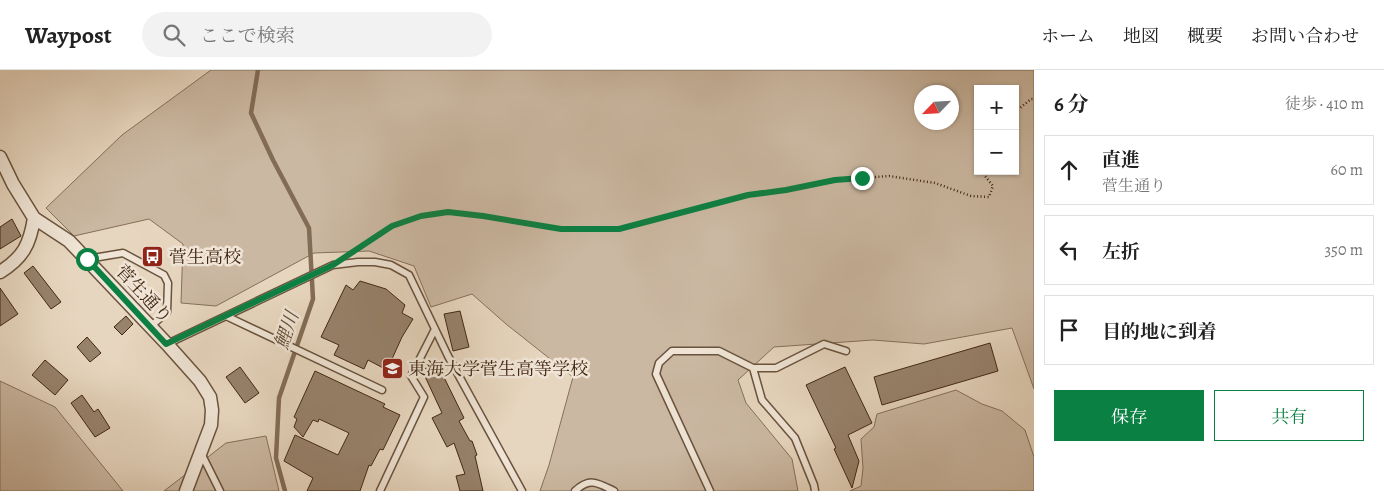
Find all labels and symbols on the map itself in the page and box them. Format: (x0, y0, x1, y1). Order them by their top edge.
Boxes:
north arrow (914, 85, 959, 130)
route end (851, 167, 874, 190)
bus stop icon: 菅生高校 (141, 245, 165, 269)
place label: 菅生高校 (169, 245, 241, 269)
route start (76, 248, 99, 271)
street label: 菅生通り (111, 259, 177, 329)
water label: 鯉川 (268, 306, 306, 353)
school or university icon: 東海大学菅生高等学校 (380, 357, 404, 381)
place label: 東海大学菅生高等学校 (408, 357, 588, 381)

